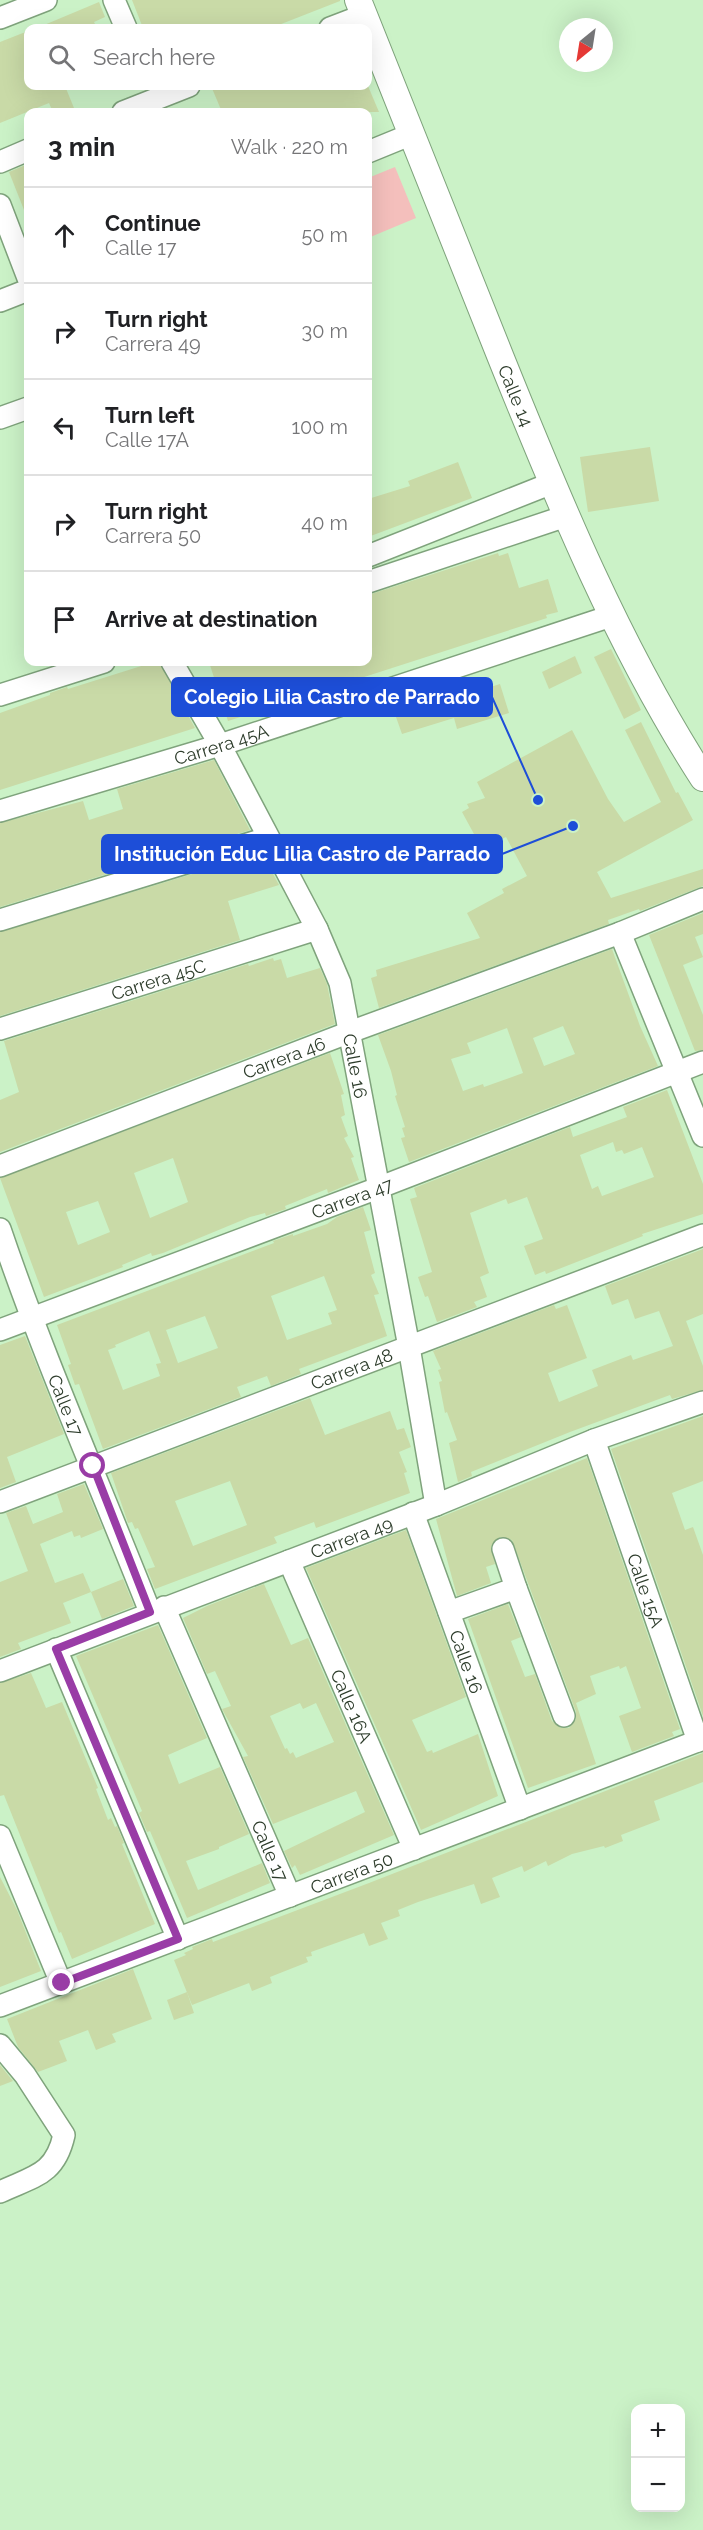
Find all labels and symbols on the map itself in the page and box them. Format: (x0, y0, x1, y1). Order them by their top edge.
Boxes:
north arrow (559, 18, 613, 72)
street label: Calle 14 (494, 362, 538, 430)
callout: Colegio Lilia Castro de Parrado (172, 678, 492, 716)
text: Colegio Lilia Castro de Parrado (184, 685, 480, 709)
street label: Carrera 45A (171, 719, 271, 769)
callout: Institución Educ Lilia Castro de Parrado (102, 835, 502, 873)
text: Institución Educ Lilia Castro de Parrado (114, 842, 490, 866)
street label: Carrera 45C (109, 954, 208, 1004)
street label: Carrera 46 (240, 1032, 328, 1083)
street label: Calle 16 (339, 1032, 372, 1100)
street label: Carrera 47 (308, 1173, 396, 1223)
street label: Carrera 48 (307, 1343, 396, 1394)
street label: Calle 17 (44, 1371, 88, 1439)
route start (79, 1452, 105, 1478)
street label: Carrera 49 (307, 1512, 395, 1562)
street label: Calle 15A (623, 1551, 668, 1630)
street label: Calle 16 (446, 1627, 488, 1696)
street label: Calle 16A (327, 1666, 377, 1746)
street label: Calle 17 (248, 1817, 293, 1885)
street label: Carrera 50 (307, 1847, 396, 1898)
route end (48, 1969, 74, 1995)

